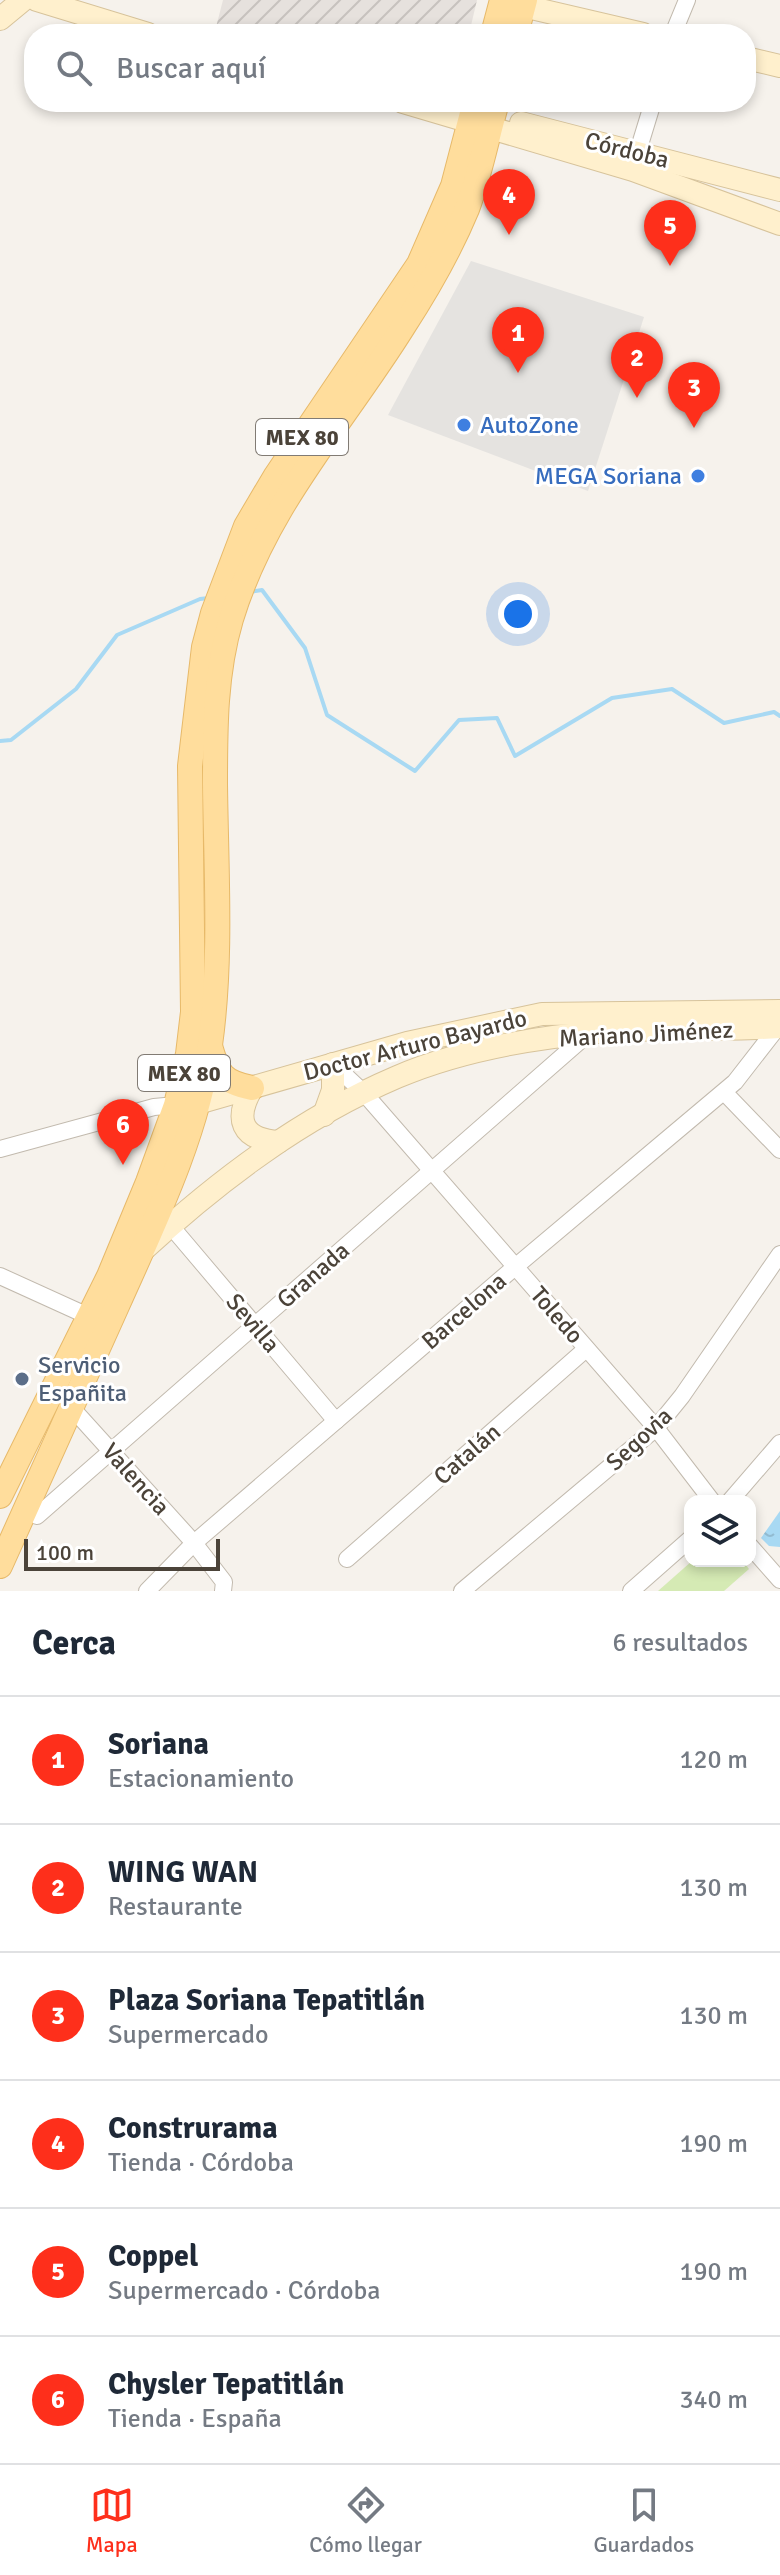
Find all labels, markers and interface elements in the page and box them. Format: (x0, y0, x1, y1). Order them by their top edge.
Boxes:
search box (24, 24, 756, 112)
icon: search (52, 46, 96, 90)
text: Buscar aquí (116, 50, 266, 87)
street label: Córdoba (582, 125, 672, 175)
pin: 4 (483, 169, 535, 235)
pin: 5 (644, 200, 696, 266)
pin: 1 (492, 307, 544, 373)
pin: 2 (611, 332, 663, 398)
pin: 3 (668, 362, 720, 428)
place label: AutoZone (480, 410, 579, 440)
marker: AutoZone (455, 416, 473, 434)
road number: MEX 80 (256, 419, 348, 455)
place label: MEGA Soriana (535, 461, 682, 491)
marker: MEGA Soriana (689, 467, 707, 485)
your location (498, 594, 538, 634)
street label: Doctor Arturo Bayardo (300, 1003, 530, 1087)
street label: Mariano Jiménez (558, 1014, 734, 1054)
road number: MEX 80 (138, 1055, 230, 1091)
pin: 6 (97, 1099, 149, 1165)
street label: Granada (271, 1235, 355, 1315)
street label: Barcelona (415, 1266, 513, 1356)
street label: Toledo (524, 1280, 590, 1350)
street label: Sevilla (220, 1287, 286, 1359)
place label: Servicio Españita (38, 1350, 127, 1408)
marker: Servicio Españita (13, 1370, 31, 1388)
street label: Segovia (600, 1401, 678, 1477)
street label: Catalán (427, 1417, 507, 1491)
street label: Valencia (96, 1437, 176, 1521)
map controls (684, 1495, 756, 1567)
button: layers (684, 1495, 756, 1567)
scale bar (24, 1535, 220, 1571)
text: 100 m (36, 1539, 94, 1566)
text: Cerca (32, 1622, 116, 1664)
text: 6 resultados (612, 1627, 748, 1659)
text: Soriana (108, 1726, 209, 1763)
text: 1 (51, 1744, 65, 1776)
text: 120 m (679, 1744, 748, 1776)
text: Estacionamiento (108, 1763, 294, 1795)
text: WING WAN (108, 1854, 258, 1891)
text: 2 (51, 1872, 65, 1904)
text: 130 m (679, 1872, 748, 1904)
text: Restaurante (108, 1891, 243, 1923)
text: Plaza Soriana Tepatitlán (108, 1982, 425, 2019)
text: 3 (51, 2000, 65, 2032)
text: 130 m (679, 2000, 748, 2032)
text: Supermercado (108, 2019, 268, 2051)
text: Construrama (108, 2110, 278, 2147)
text: 4 (51, 2128, 65, 2160)
text: 190 m (679, 2128, 748, 2160)
text: Tienda · Córdoba (108, 2147, 294, 2179)
text: Coppel (108, 2238, 198, 2275)
text: 5 (51, 2256, 65, 2288)
text: 190 m (679, 2256, 748, 2288)
text: Supermercado · Córdoba (108, 2275, 380, 2307)
text: Chysler Tepatitlán (108, 2366, 344, 2403)
text: 6 (51, 2384, 65, 2416)
text: 340 m (679, 2384, 748, 2416)
text: Tienda · España (108, 2403, 282, 2435)
tab: Mapa (86, 2483, 138, 2558)
tab: Cómo llegar (309, 2483, 422, 2558)
tab: Guardados (593, 2483, 694, 2558)

